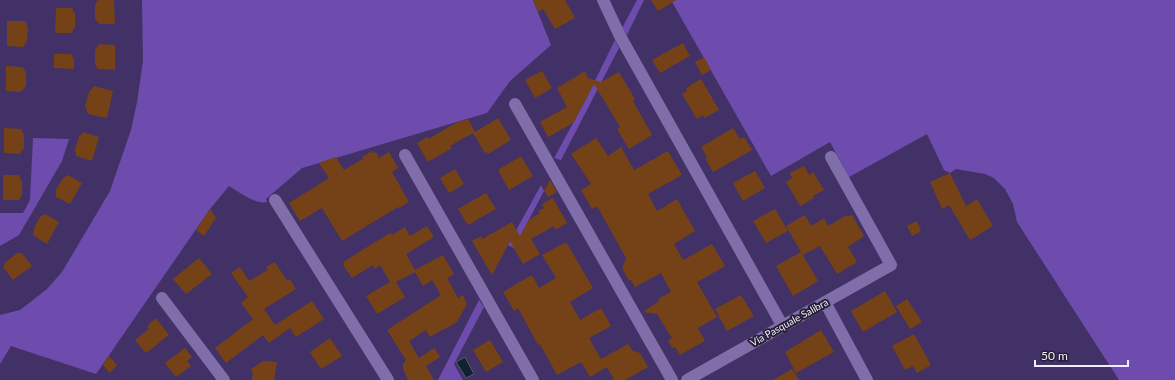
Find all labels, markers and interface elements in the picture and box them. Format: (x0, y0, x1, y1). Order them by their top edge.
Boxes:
street label: Via Pasquale Salibra (748, 296, 830, 348)
scale bar (1035, 342, 1128, 368)
text: 50 m (1041, 348, 1068, 363)

